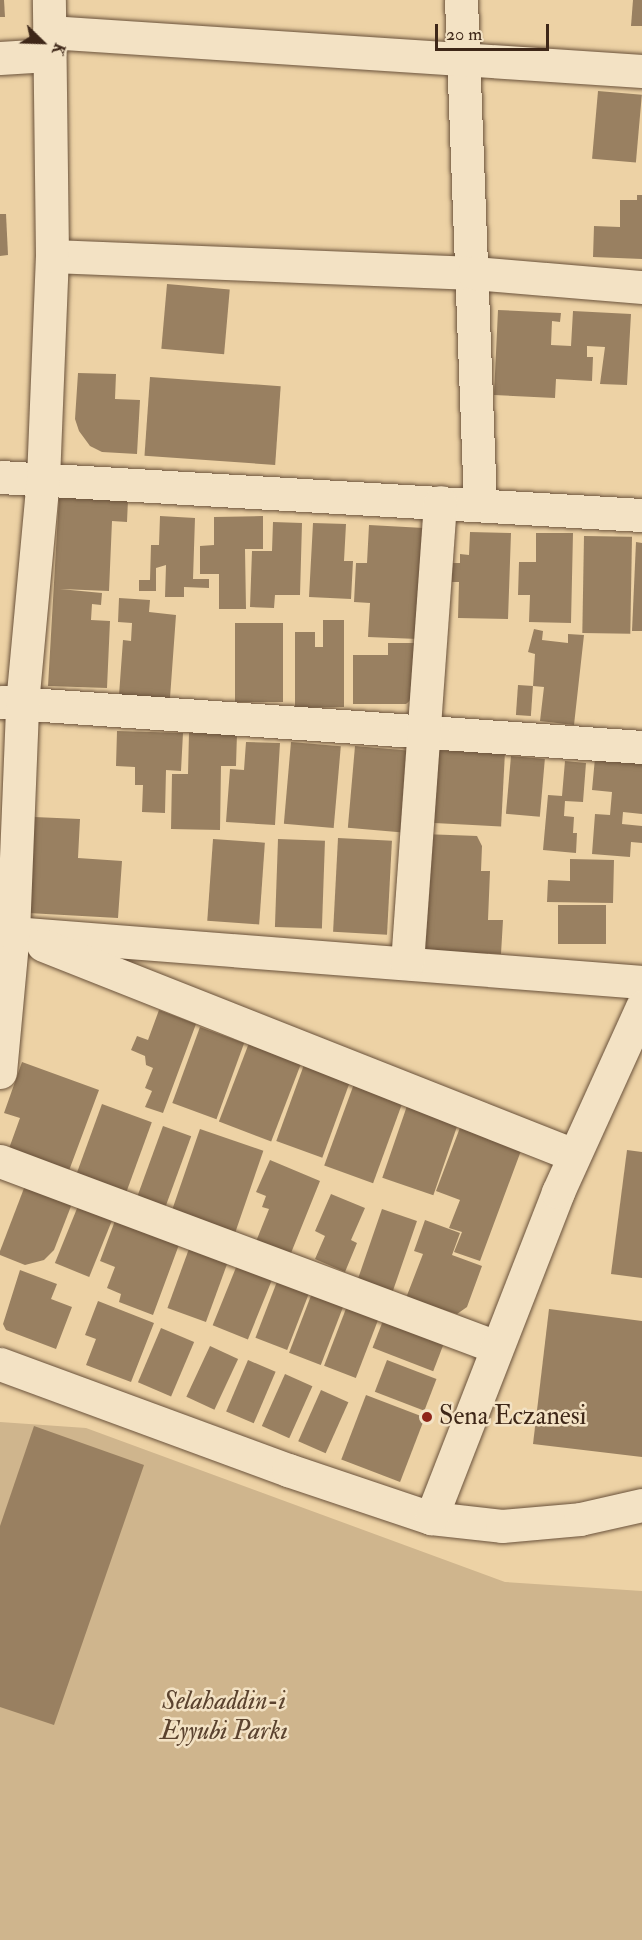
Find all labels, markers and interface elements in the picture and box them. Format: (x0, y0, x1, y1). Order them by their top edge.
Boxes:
north arrow (12, 12, 72, 72)
scale bar (438, 12, 552, 50)
text: 20 m (446, 23, 482, 46)
text: K (47, 40, 70, 58)
place label: Sena Eczanesi (439, 1401, 586, 1433)
marker: Sena Eczanesi (420, 1410, 434, 1424)
park label: Selahaddin-i Eyyubi Parkı (160, 1686, 288, 1748)

